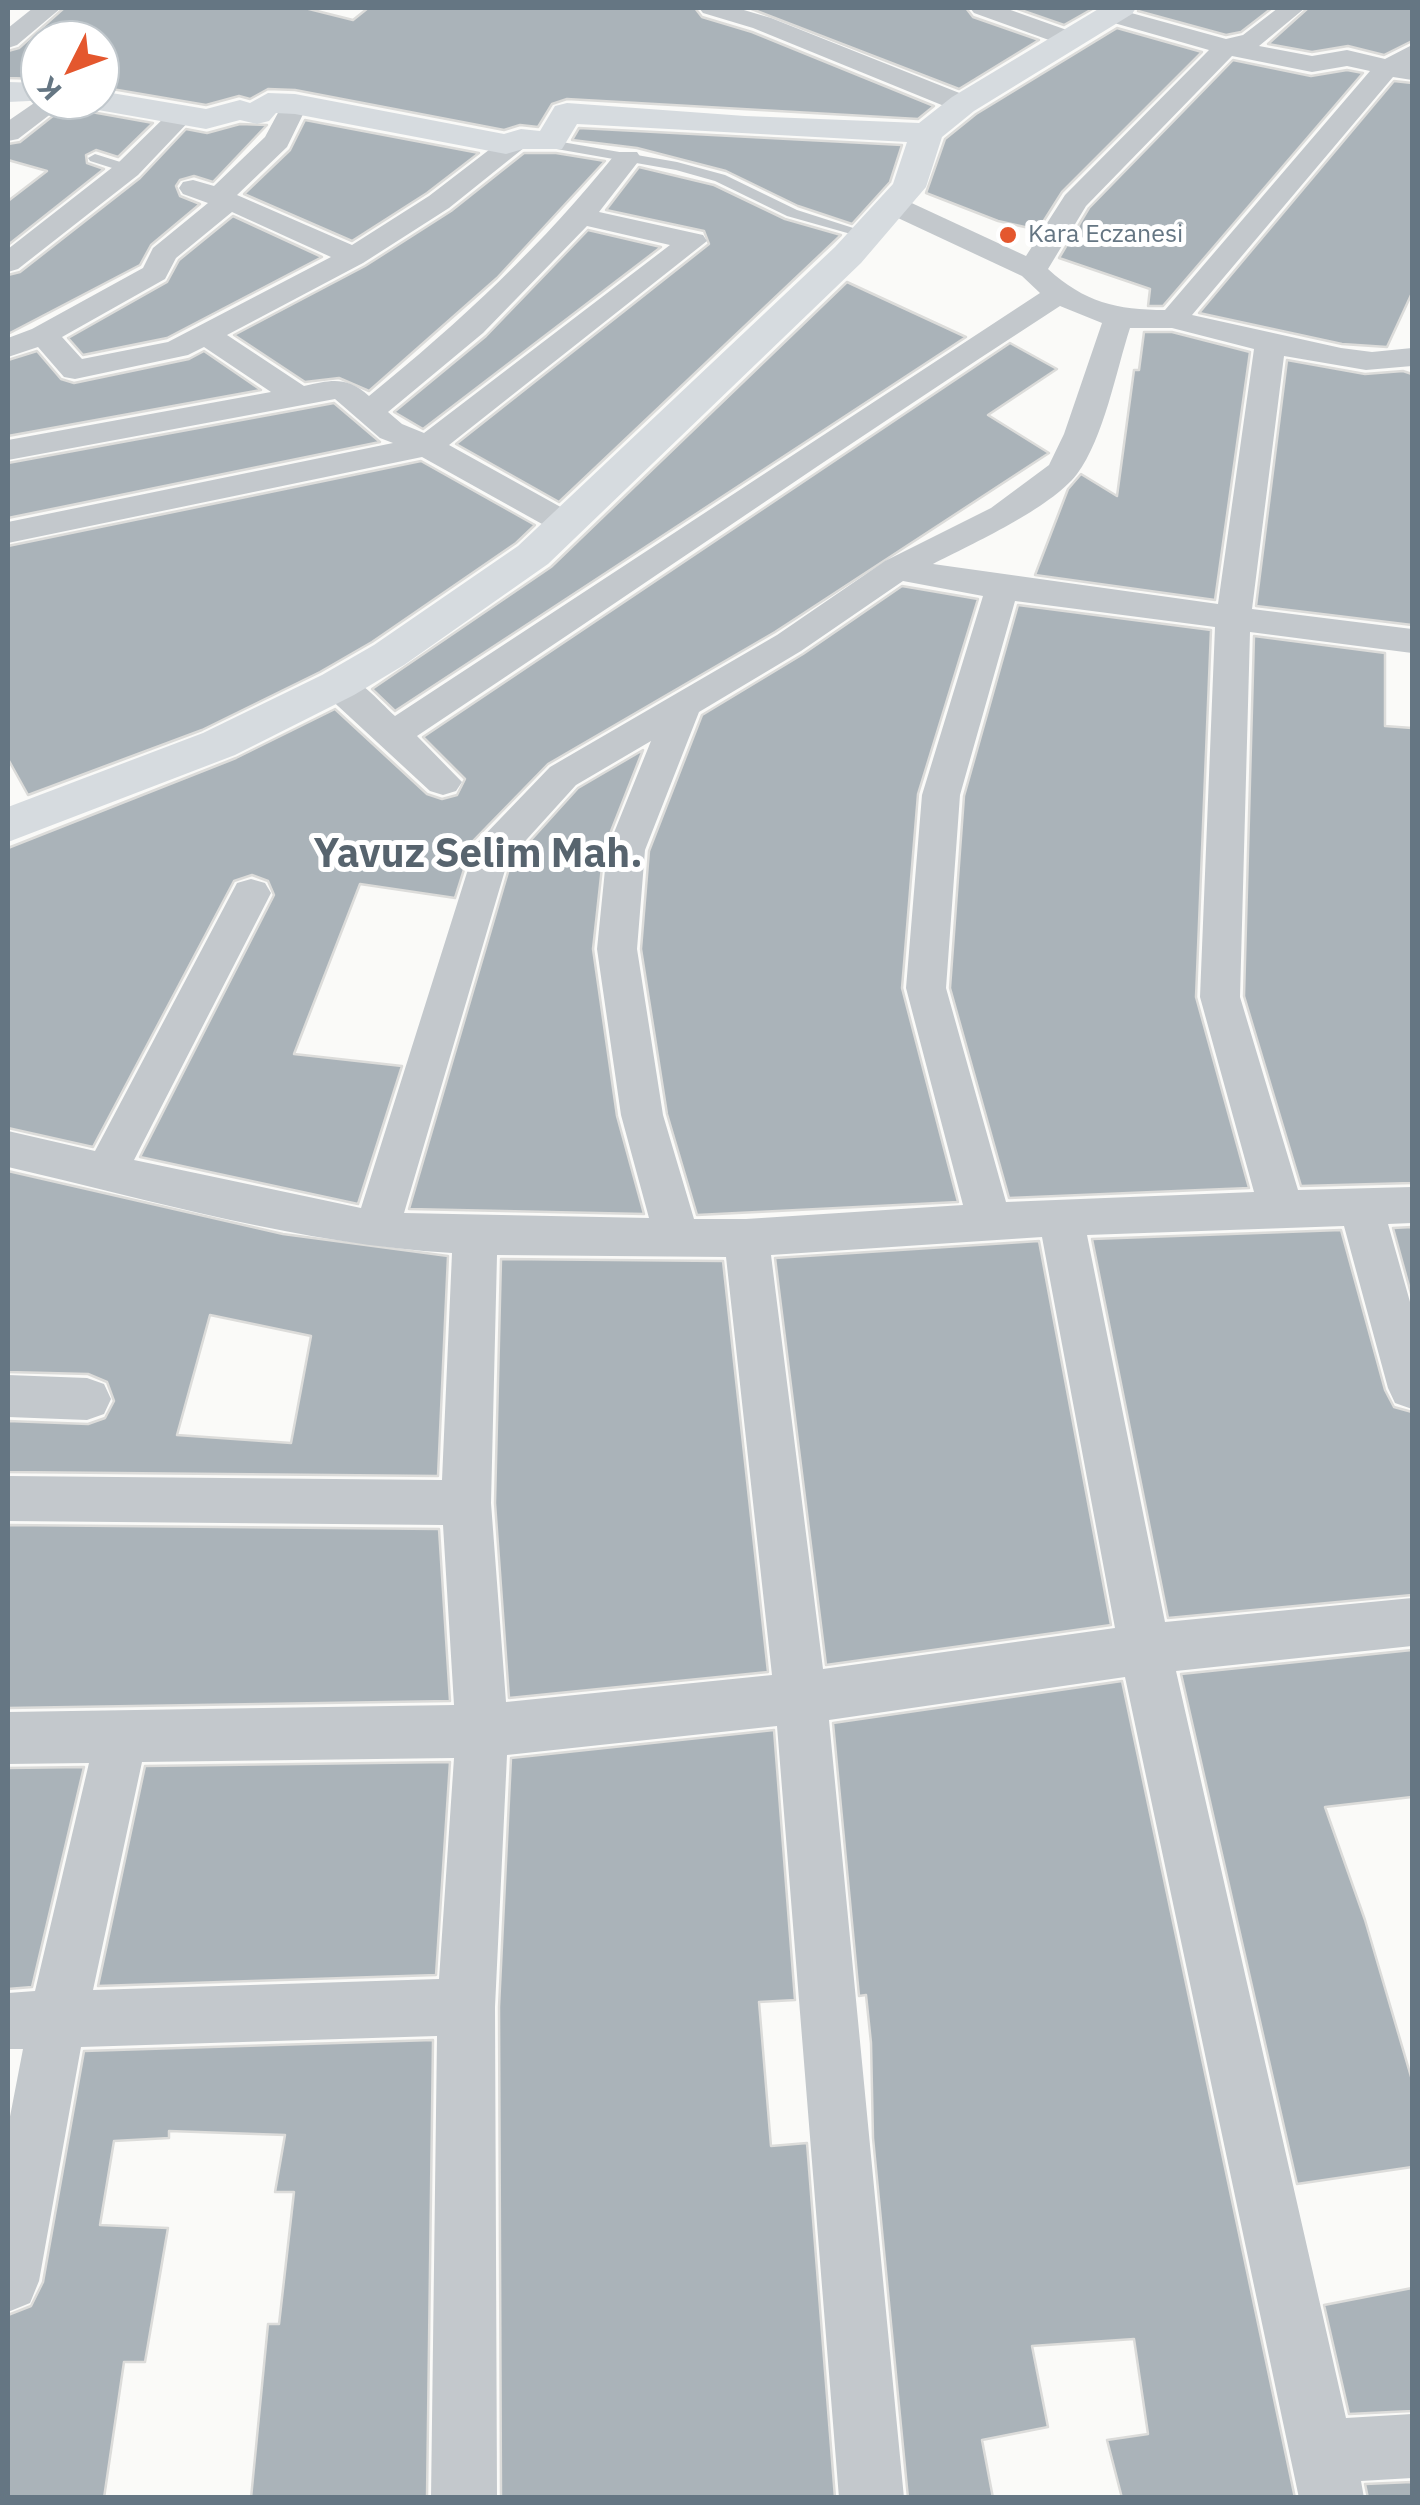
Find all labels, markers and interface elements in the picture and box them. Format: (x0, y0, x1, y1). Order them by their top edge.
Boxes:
north arrow (20, 20, 120, 120)
text: K (29, 69, 69, 109)
place label: Kara Eczanesi (1028, 220, 1183, 250)
marker: Kara Eczanesi (997, 224, 1019, 246)
district label: Yavuz Selim Mah. (313, 831, 643, 879)

